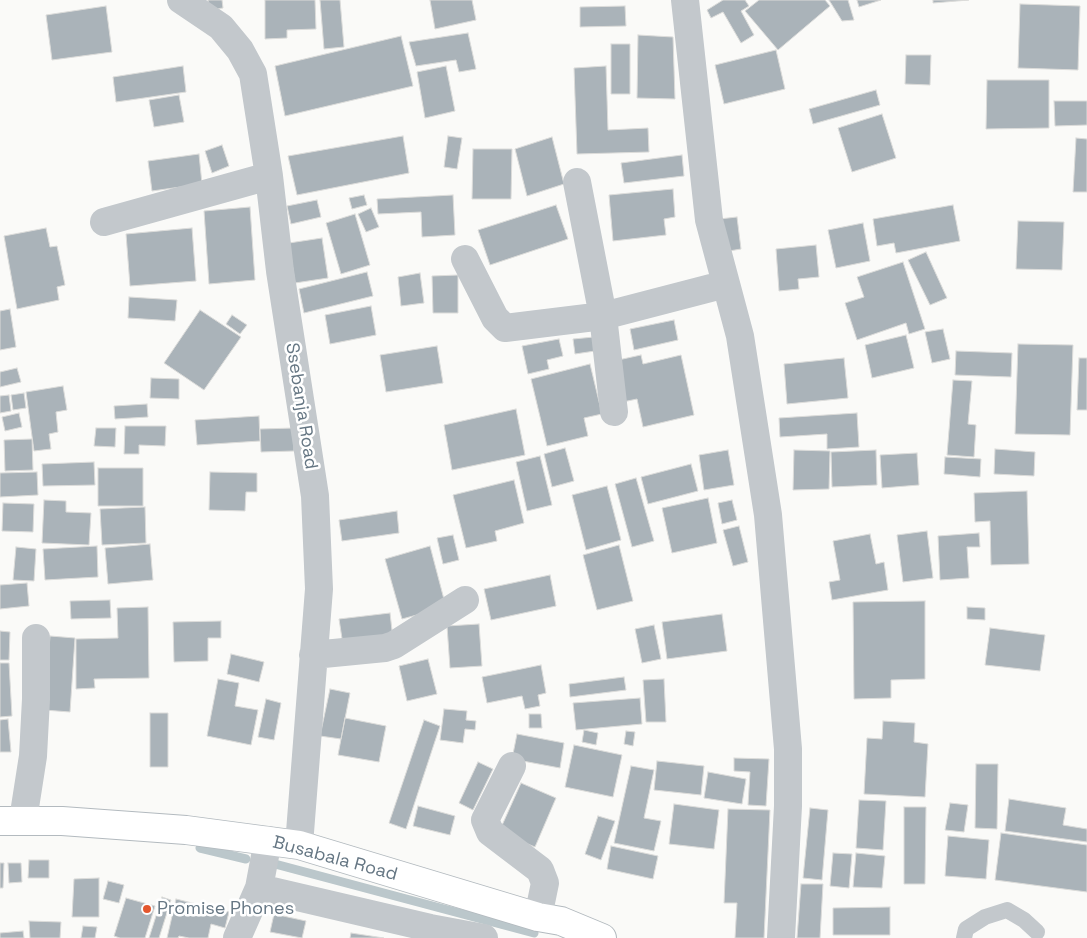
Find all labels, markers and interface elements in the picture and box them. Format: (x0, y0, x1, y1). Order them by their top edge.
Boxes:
street label: Ssebanja Road (280, 341, 322, 471)
street label: Busabala Road (270, 832, 400, 886)
place label: Promise Phones (157, 898, 294, 920)
marker: Promise Phones (141, 903, 153, 915)

